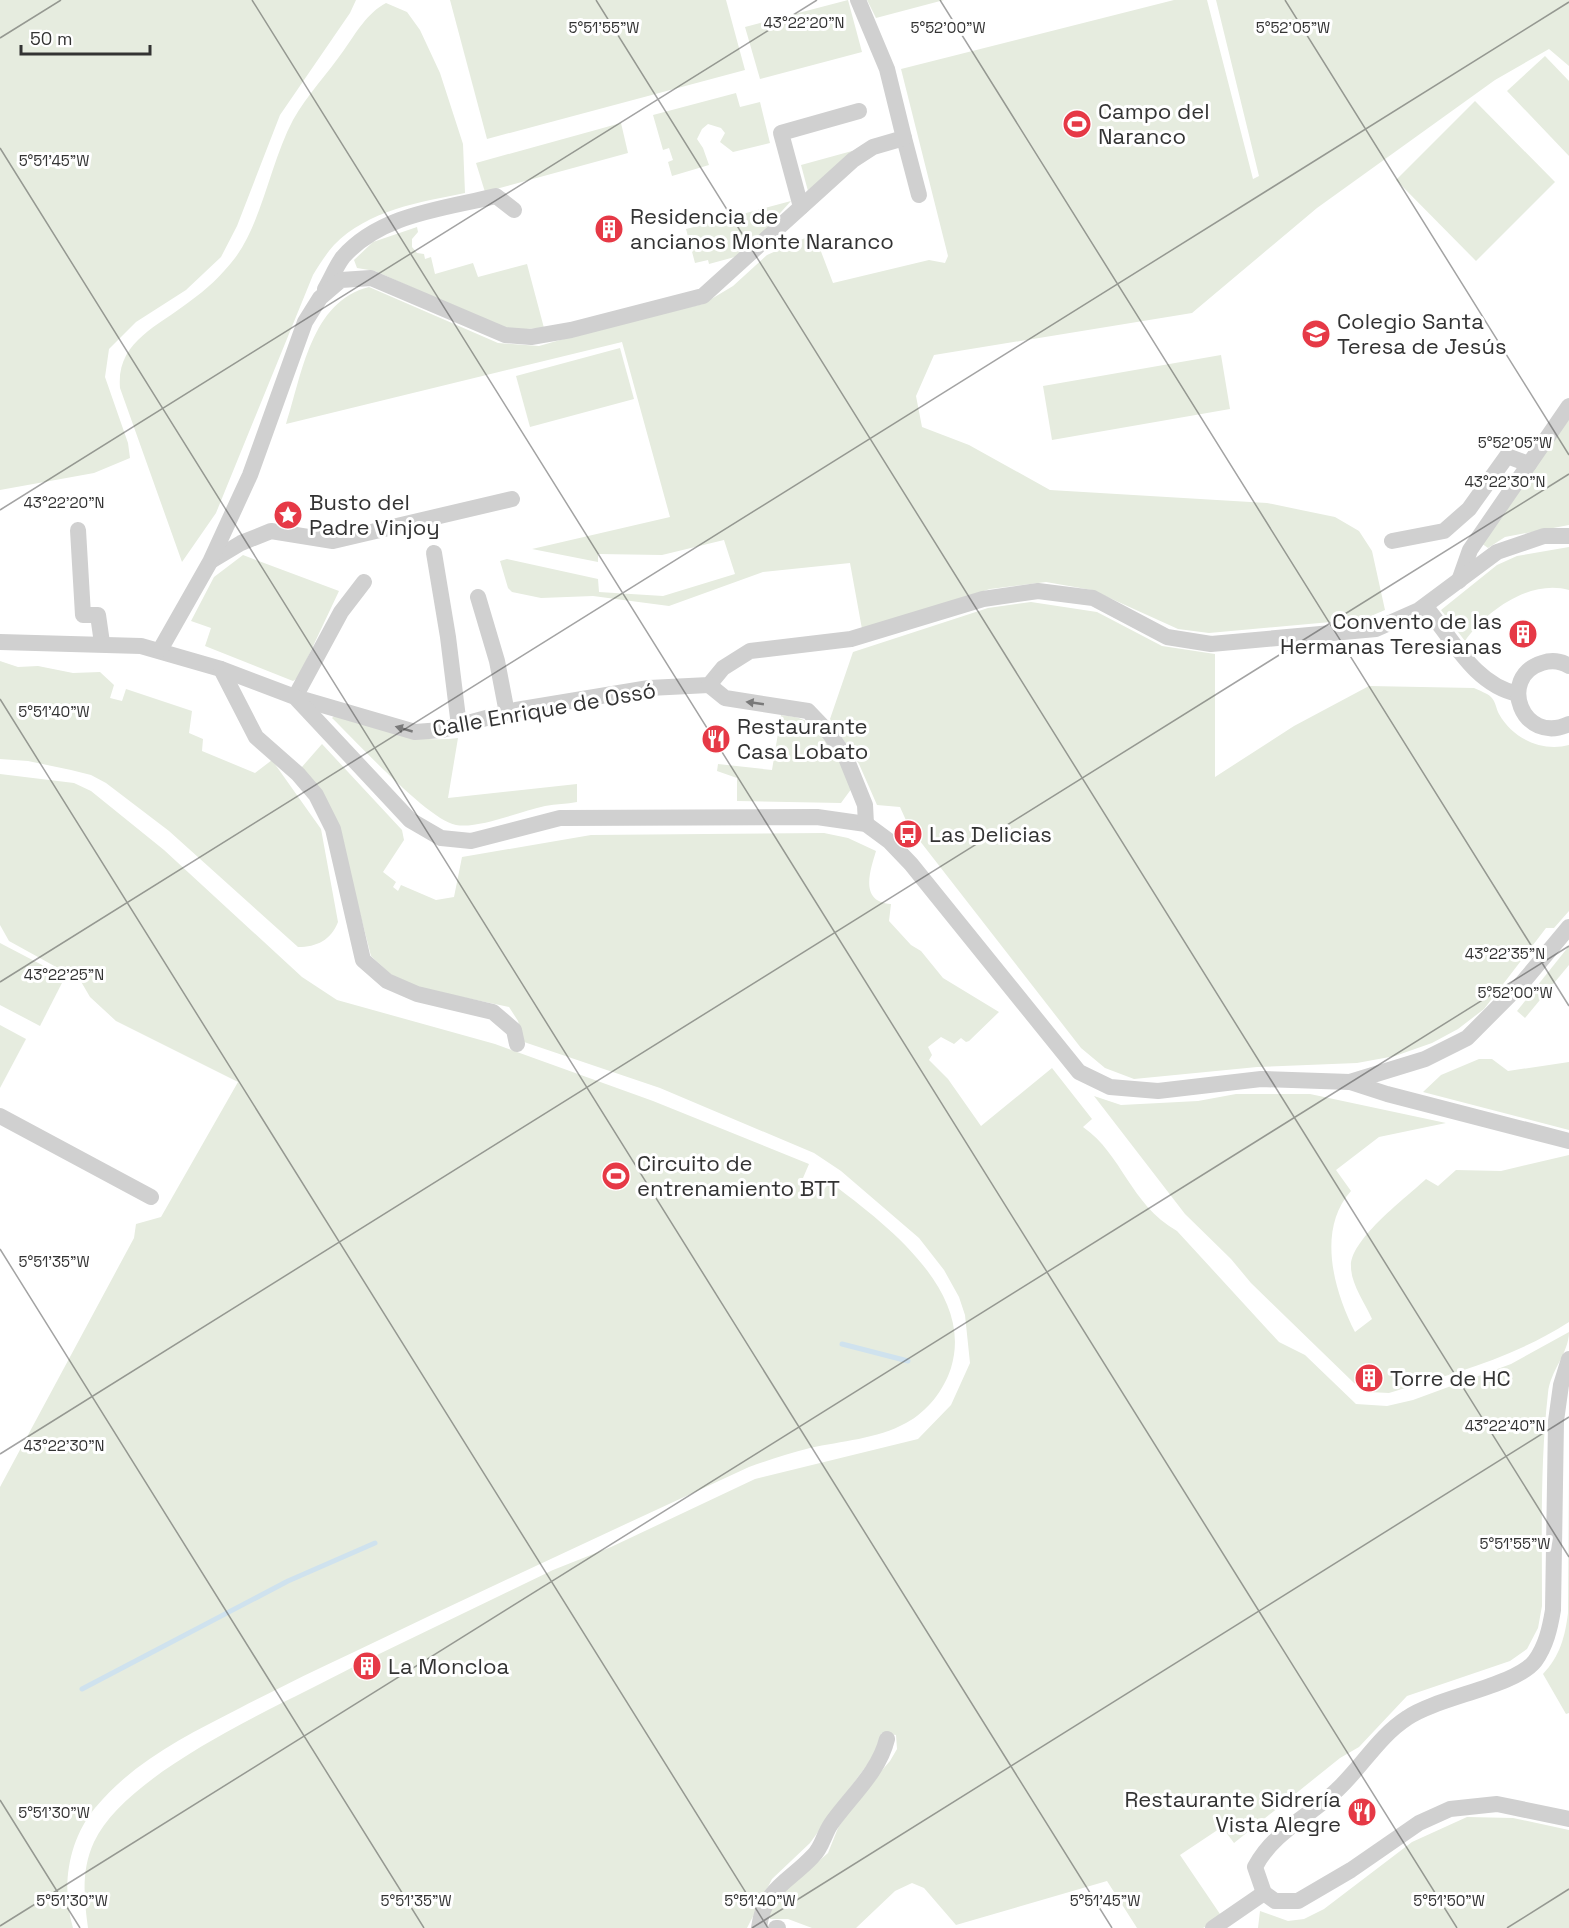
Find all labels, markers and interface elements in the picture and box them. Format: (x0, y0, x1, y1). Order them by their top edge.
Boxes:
text: 43°22'20"N (763, 13, 845, 32)
scale bar (21, 18, 150, 56)
text: 5°51'55"W (569, 18, 639, 37)
text: 5°52'00"W (910, 18, 986, 37)
text: 5°52'05"W (1256, 18, 1330, 37)
text: 50 m (30, 27, 72, 50)
place label: Campo del Naranco (1098, 97, 1210, 150)
sports icon: Campo del Naranco (1061, 108, 1093, 140)
text: 5°51'45"W (19, 151, 89, 170)
place label: Residencia de ancianos Monte Naranco (630, 202, 894, 255)
building icon: Residencia de ancianos Monte Naranco (593, 213, 625, 245)
place label: Colegio Santa Teresa de Jesús (1337, 307, 1507, 360)
school or university icon: Colegio Santa Teresa de Jesús (1300, 318, 1332, 350)
text: 5°52'05"W (1478, 433, 1552, 452)
text: 43°22'30"N (1464, 472, 1546, 491)
place label: Busto del Padre Vinjoy (309, 488, 440, 541)
text: 43°22'20"N (23, 493, 105, 512)
place icon: Busto del Padre Vinjoy (272, 499, 304, 531)
place label: Convento de las Hermanas Teresianas (1280, 607, 1502, 660)
building icon: Convento de las Hermanas Teresianas (1507, 618, 1539, 650)
street label: Calle Enrique de Ossó (430, 676, 658, 742)
one-way arrow (745, 698, 764, 707)
text: 5°51'40"W (18, 702, 90, 721)
place label: Restaurante Casa Lobato (737, 712, 868, 765)
one-way arrow (395, 723, 413, 733)
restaurant icon: Restaurante Casa Lobato (700, 723, 732, 755)
bus stop icon: Las Delicias (892, 818, 924, 850)
place label: Las Delicias (929, 820, 1052, 848)
text: 43°22'35"N (1465, 944, 1545, 963)
text: 43°22'25"N (24, 965, 104, 984)
text: 5°52'00"W (1477, 983, 1553, 1002)
place label: Circuito de entrenamiento BTT (637, 1149, 840, 1202)
sports icon: Circuito de entrenamiento BTT (600, 1160, 632, 1192)
text: 5°51'35"W (18, 1252, 90, 1271)
building icon: Torre de HC (1353, 1362, 1385, 1394)
place label: Torre de HC (1390, 1364, 1511, 1392)
text: 43°22'40"N (1465, 1416, 1545, 1435)
text: 43°22'30"N (23, 1436, 105, 1455)
text: 5°51'55"W (1480, 1534, 1550, 1553)
building icon: La Moncloa (351, 1650, 383, 1682)
place label: La Moncloa (388, 1652, 510, 1680)
place label: Restaurante Sidrería Vista Alegre (1124, 1785, 1341, 1838)
restaurant icon: Restaurante Sidrería Vista Alegre (1346, 1796, 1378, 1828)
text: 5°51'30"W (18, 1803, 90, 1822)
text: 5°51'30"W (36, 1891, 108, 1910)
text: 5°51'35"W (380, 1891, 452, 1910)
text: 5°51'40"W (724, 1891, 796, 1910)
text: 5°51'45"W (1070, 1891, 1140, 1910)
text: 5°51'50"W (1413, 1891, 1485, 1910)

